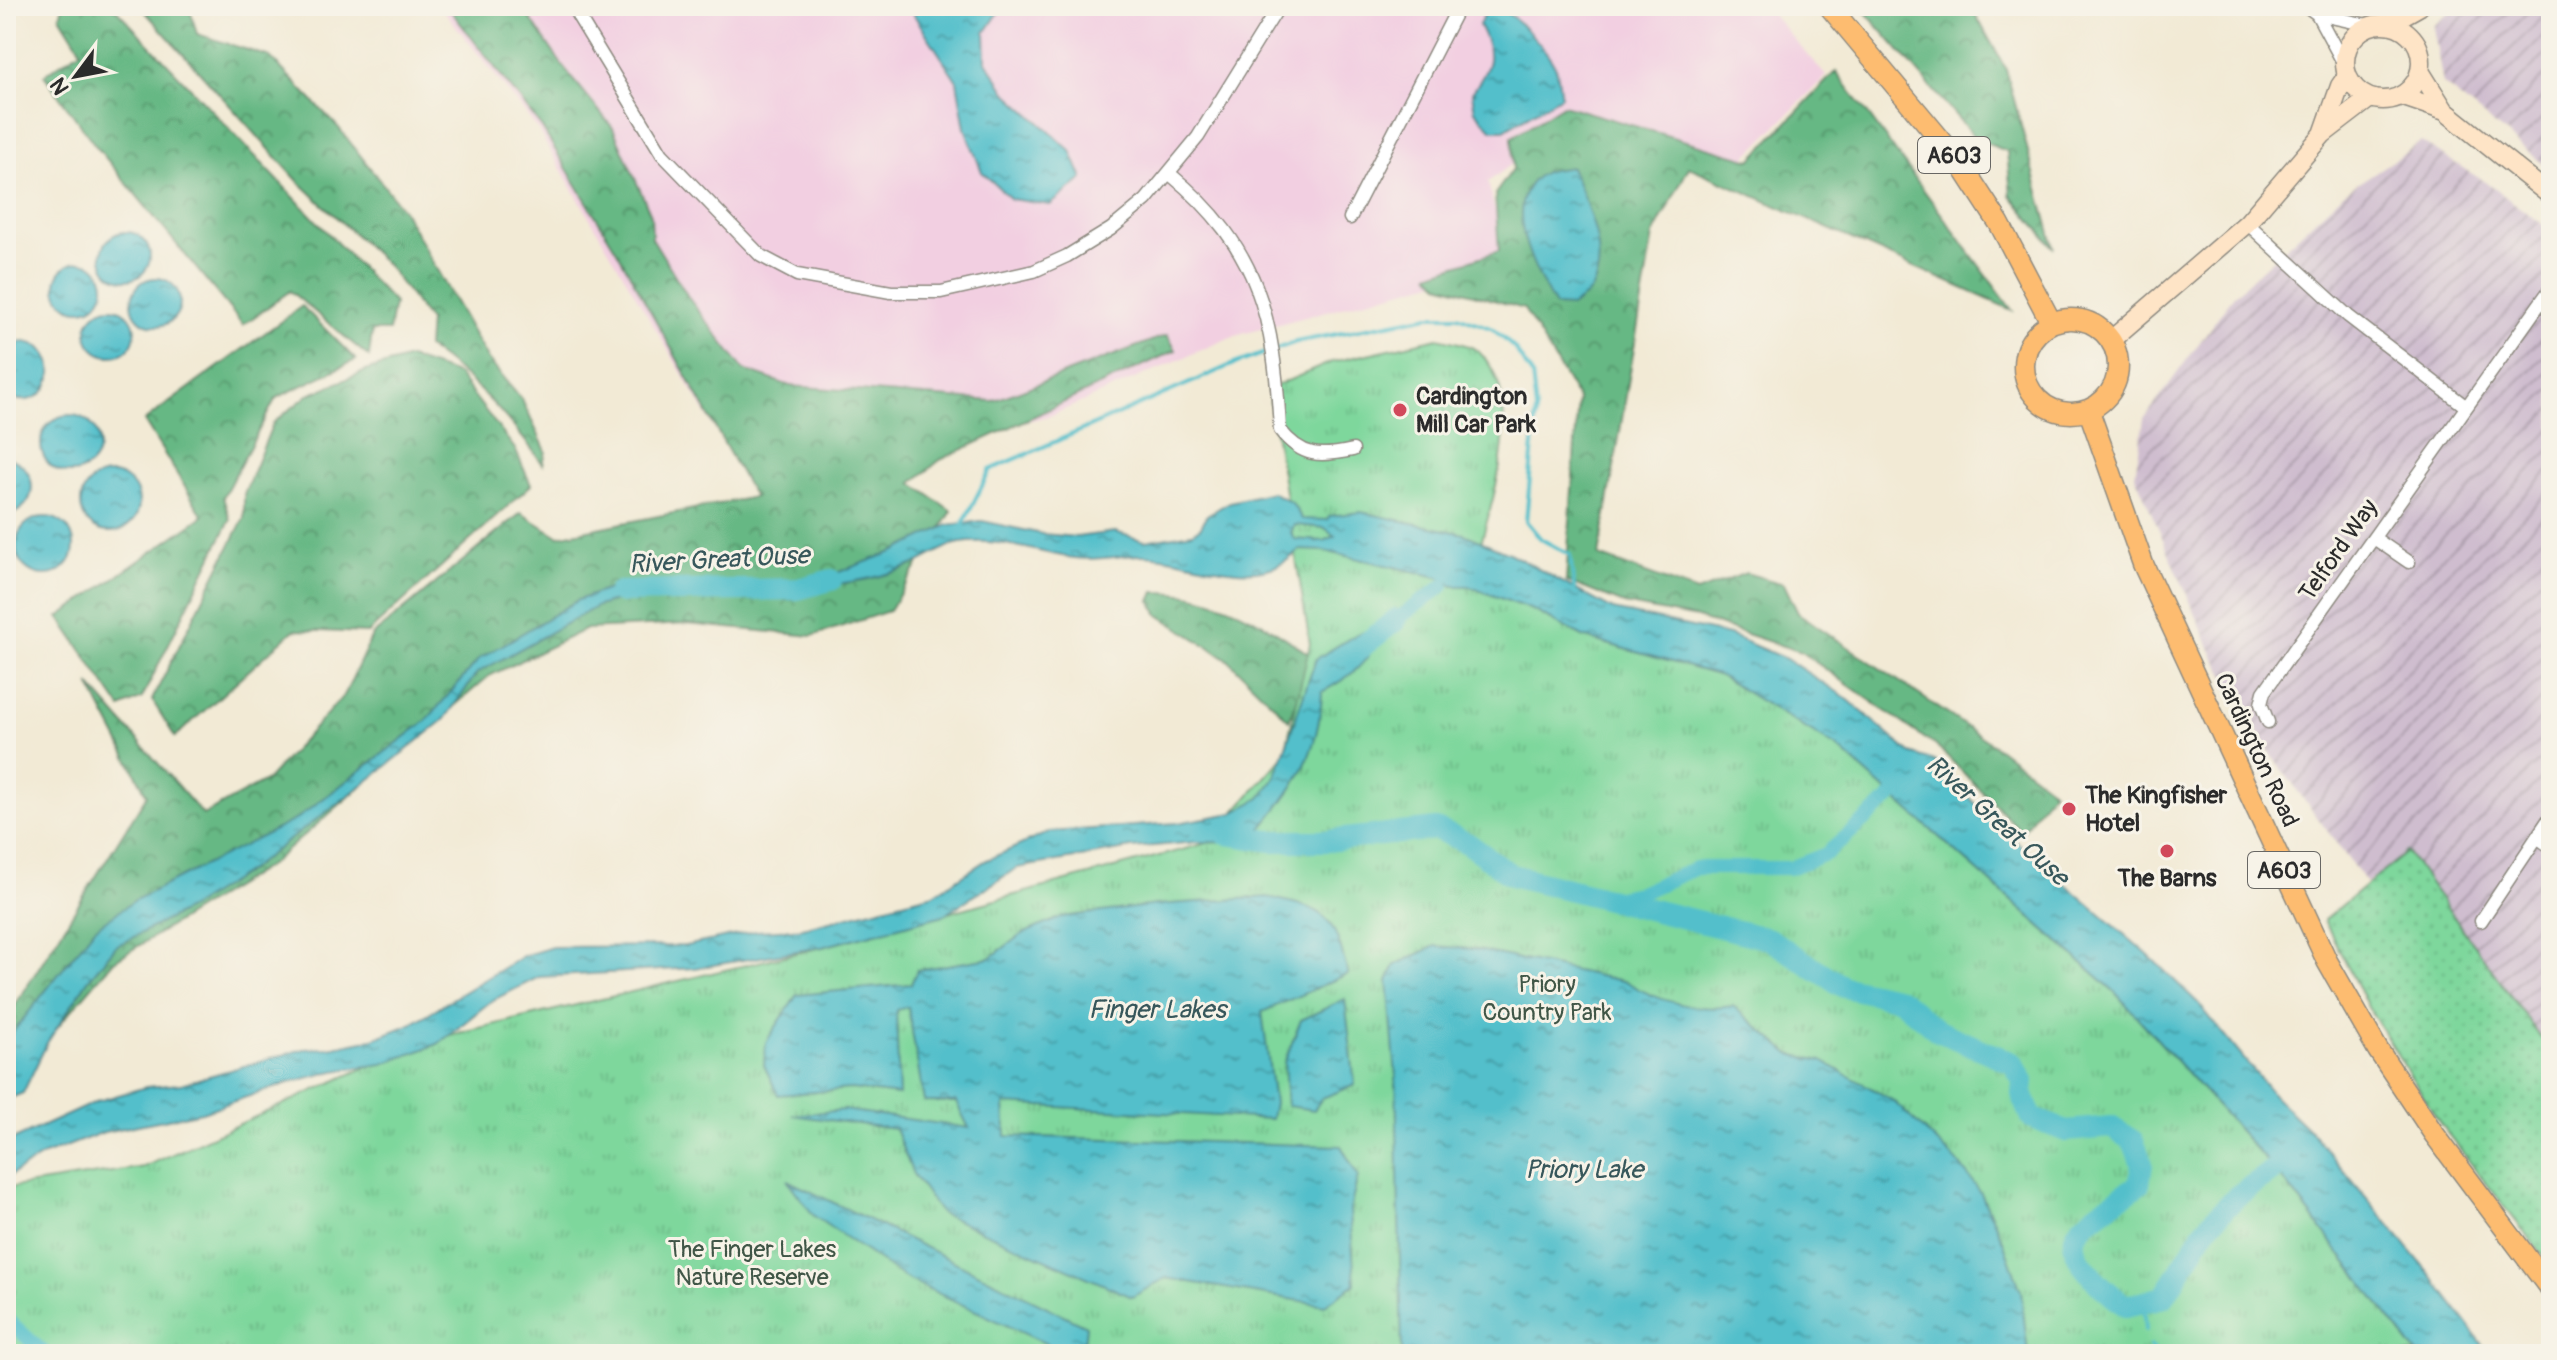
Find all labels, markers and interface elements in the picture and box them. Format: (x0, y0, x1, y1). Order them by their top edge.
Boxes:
north arrow (36, 36, 116, 116)
text: N (44, 72, 76, 100)
road number: A603 (1918, 137, 1990, 173)
place label: Cardington Mill Car Park (1416, 382, 1537, 439)
marker: Cardington Mill Car Park (1391, 401, 1409, 419)
street label: Telford Way (2293, 494, 2384, 607)
water label: River Great Ouse (628, 539, 812, 581)
street label: Cardington Road (2208, 669, 2305, 832)
water label: River Great Ouse (1920, 749, 2077, 894)
place label: The Kingfisher Hotel (2084, 781, 2228, 838)
marker: The Kingfisher Hotel (2060, 800, 2078, 818)
marker: The Barns (2158, 842, 2176, 860)
road number: A603 (2248, 852, 2320, 888)
place label: The Barns (2117, 864, 2217, 893)
park label: Priory Country Park (1483, 970, 1611, 1027)
water label: Finger Lakes (1088, 994, 1229, 1026)
water label: Priory Lake (1525, 1154, 1645, 1186)
park label: The Finger Lakes Nature Reserve (668, 1235, 837, 1292)

